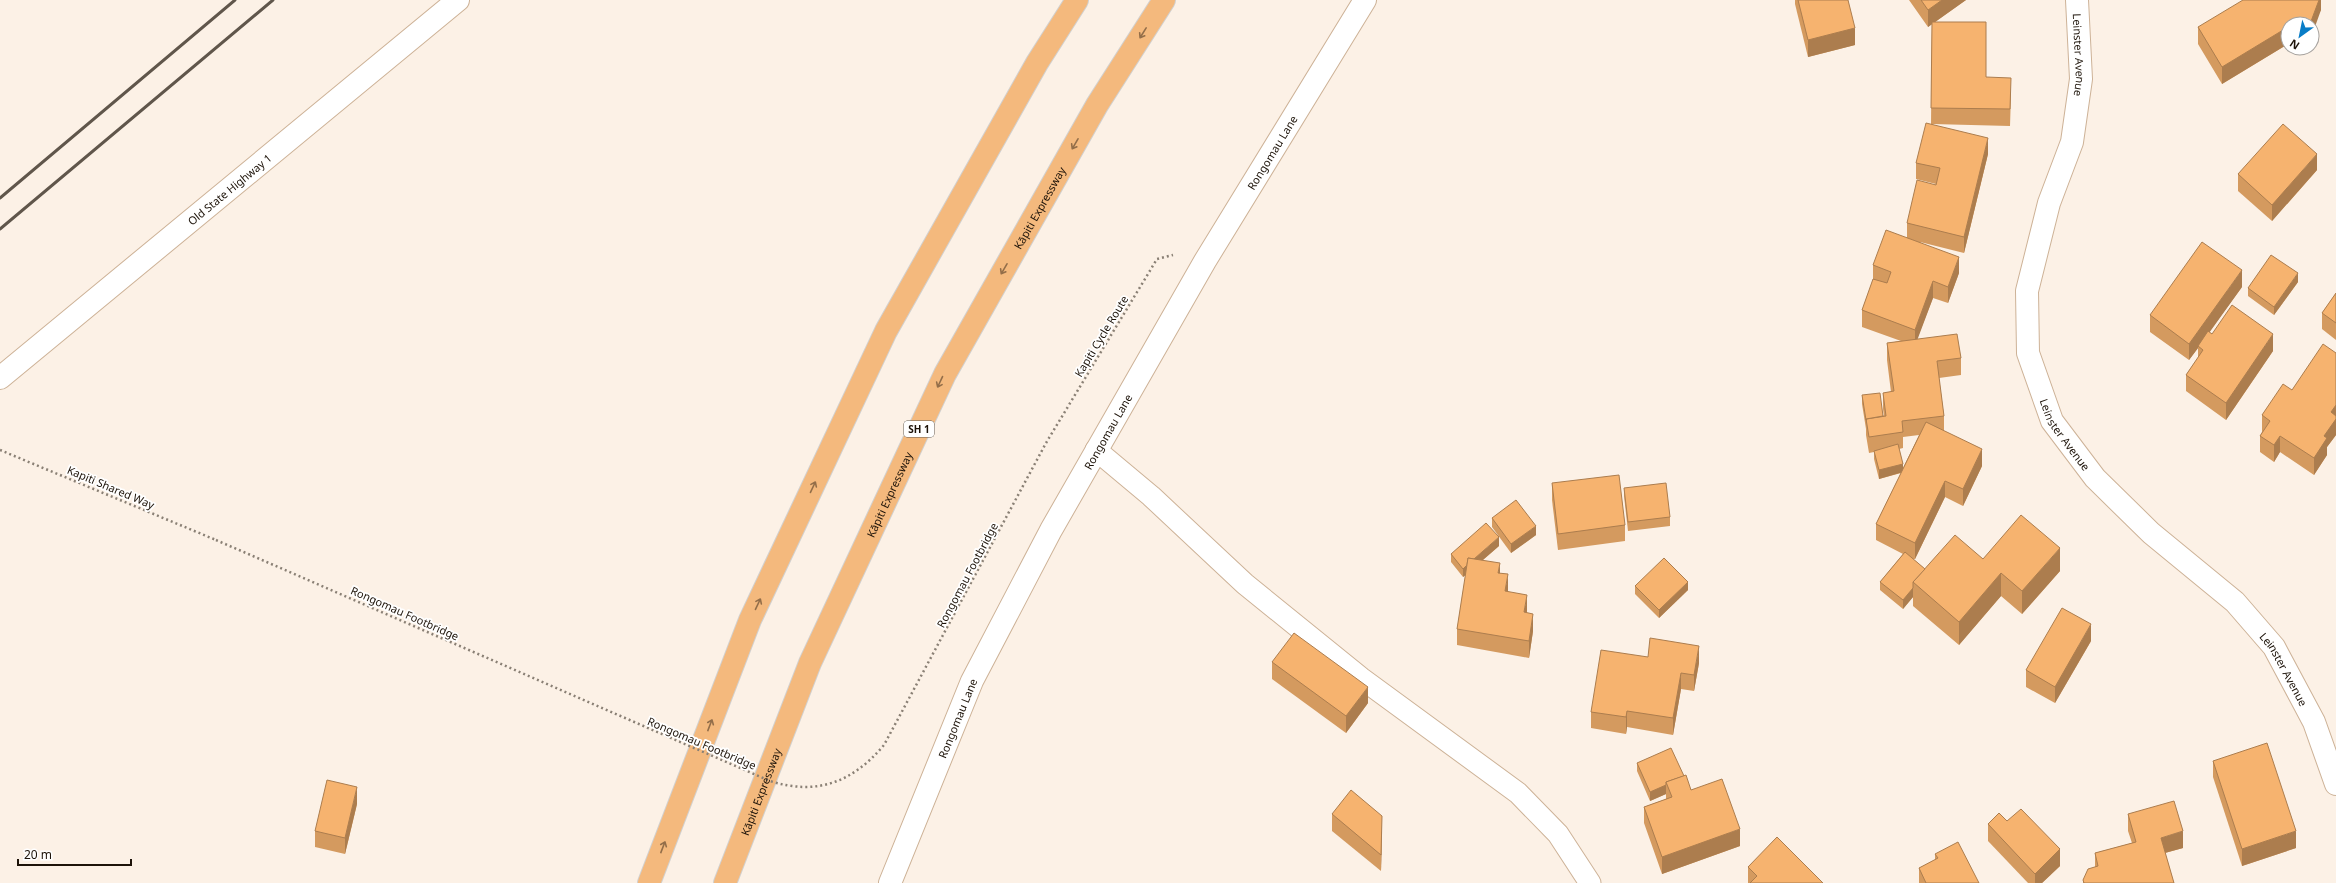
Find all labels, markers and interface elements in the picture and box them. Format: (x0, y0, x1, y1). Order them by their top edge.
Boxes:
street label: Leinster Avenue (2070, 13, 2089, 97)
north arrow (2280, 16, 2320, 56)
one-way arrow (1139, 27, 1147, 38)
text: N (2286, 36, 2302, 54)
street label: Rongomau Lane (1243, 112, 1300, 192)
one-way arrow (1070, 138, 1078, 150)
street label: Old State Highway 1 (184, 150, 274, 228)
street label: Kāpiti Expressway (1010, 163, 1069, 252)
one-way arrow (999, 263, 1007, 275)
street label: Kapiti Cycle Route (1071, 293, 1131, 379)
one-way arrow (936, 376, 943, 388)
street label: Rongomau Lane (1080, 391, 1135, 472)
street label: Leinster Avenue (2037, 396, 2094, 473)
road number: SH 1 (904, 421, 934, 437)
street label: Kāpiti Expressway (862, 449, 915, 539)
street label: Kapiti Shared Way (65, 462, 157, 512)
one-way arrow (810, 481, 817, 493)
street label: Rongomau Footbridge (933, 520, 1001, 630)
street label: Rongomau Footbridge (349, 582, 461, 644)
one-way arrow (754, 599, 762, 611)
street label: Leinster Avenue (2257, 629, 2312, 709)
street label: Rongomau Lane (934, 676, 980, 760)
street label: Rongomau Footbridge (645, 713, 759, 773)
one-way arrow (706, 720, 714, 732)
street label: Kāpiti Expressway (737, 745, 784, 837)
scale bar (18, 841, 131, 867)
one-way arrow (660, 841, 668, 853)
text: 20 m (24, 846, 52, 863)

